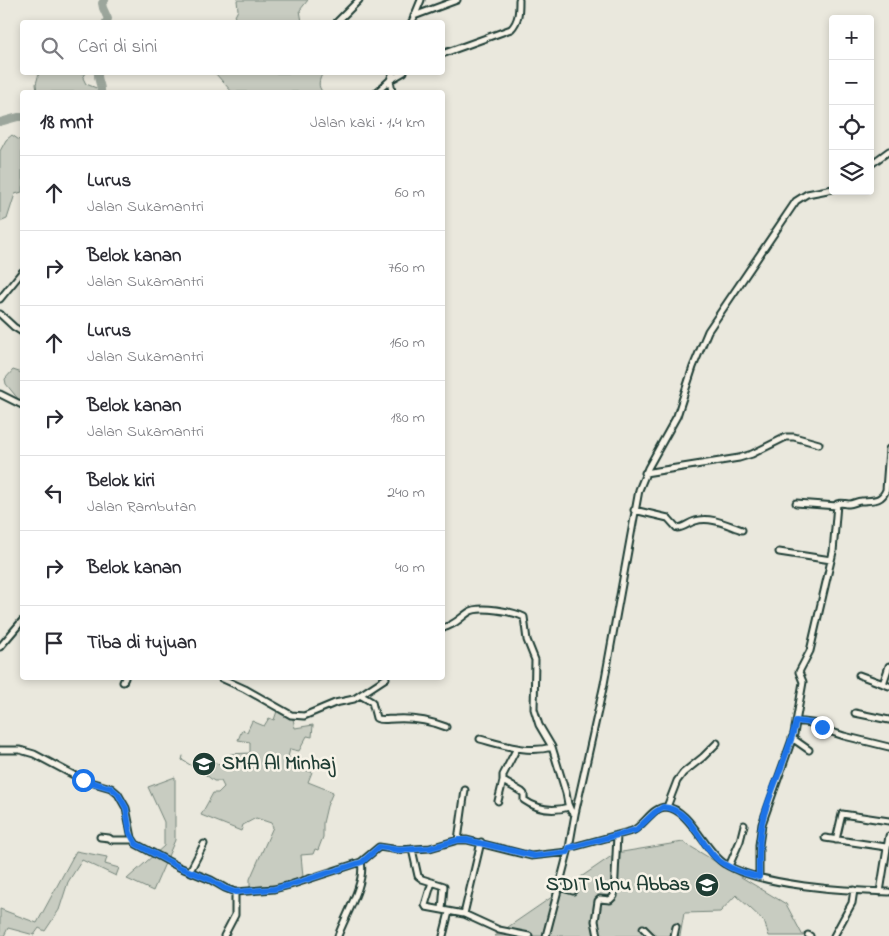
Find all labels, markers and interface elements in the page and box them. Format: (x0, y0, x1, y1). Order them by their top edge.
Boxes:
map controls (829, 15, 874, 195)
button: + (829, 15, 874, 60)
search box (20, 20, 445, 75)
icon: search (38, 34, 66, 62)
text: Cari di sini (78, 34, 157, 61)
button: − (829, 60, 874, 105)
button: locate (829, 105, 874, 150)
text: 18 mnt (40, 108, 94, 138)
text: Jalan kaki · 1.4 km (310, 111, 425, 135)
button: layers (829, 150, 874, 195)
text: Lurus (87, 168, 131, 195)
icon: ahead (40, 179, 68, 207)
text: 60 m (395, 181, 425, 205)
text: Jalan Sukamantri (87, 195, 204, 219)
text: Belok kanan (87, 243, 181, 270)
icon: right (40, 254, 68, 282)
text: 760 m (388, 256, 425, 280)
text: Jalan Sukamantri (87, 270, 204, 294)
text: Lurus (87, 318, 131, 345)
icon: ahead (40, 329, 68, 357)
text: 160 m (390, 331, 425, 355)
text: Jalan Sukamantri (87, 345, 204, 369)
text: Belok kanan (87, 393, 181, 420)
icon: right (40, 404, 68, 432)
text: 180 m (391, 406, 425, 430)
text: Jalan Sukamantri (87, 420, 204, 444)
text: Belok kiri (87, 468, 155, 495)
icon: left (40, 479, 68, 507)
text: 240 m (387, 481, 425, 505)
text: Jalan Rambutan (87, 495, 196, 519)
icon: right (40, 554, 68, 582)
text: Belok kanan (87, 555, 181, 582)
text: 40 m (395, 556, 425, 580)
icon: arrive (40, 629, 68, 657)
text: Tiba di tujuan (87, 630, 197, 657)
route end (811, 716, 834, 739)
place label: SMA Al Minhaj (222, 750, 336, 779)
school or university icon: SMA Al Minhaj (191, 751, 217, 777)
route start (72, 769, 95, 792)
place label: SDIT Ibnu Abbas (546, 871, 690, 900)
school or university icon: SDIT Ibnu Abbas (694, 872, 720, 898)

